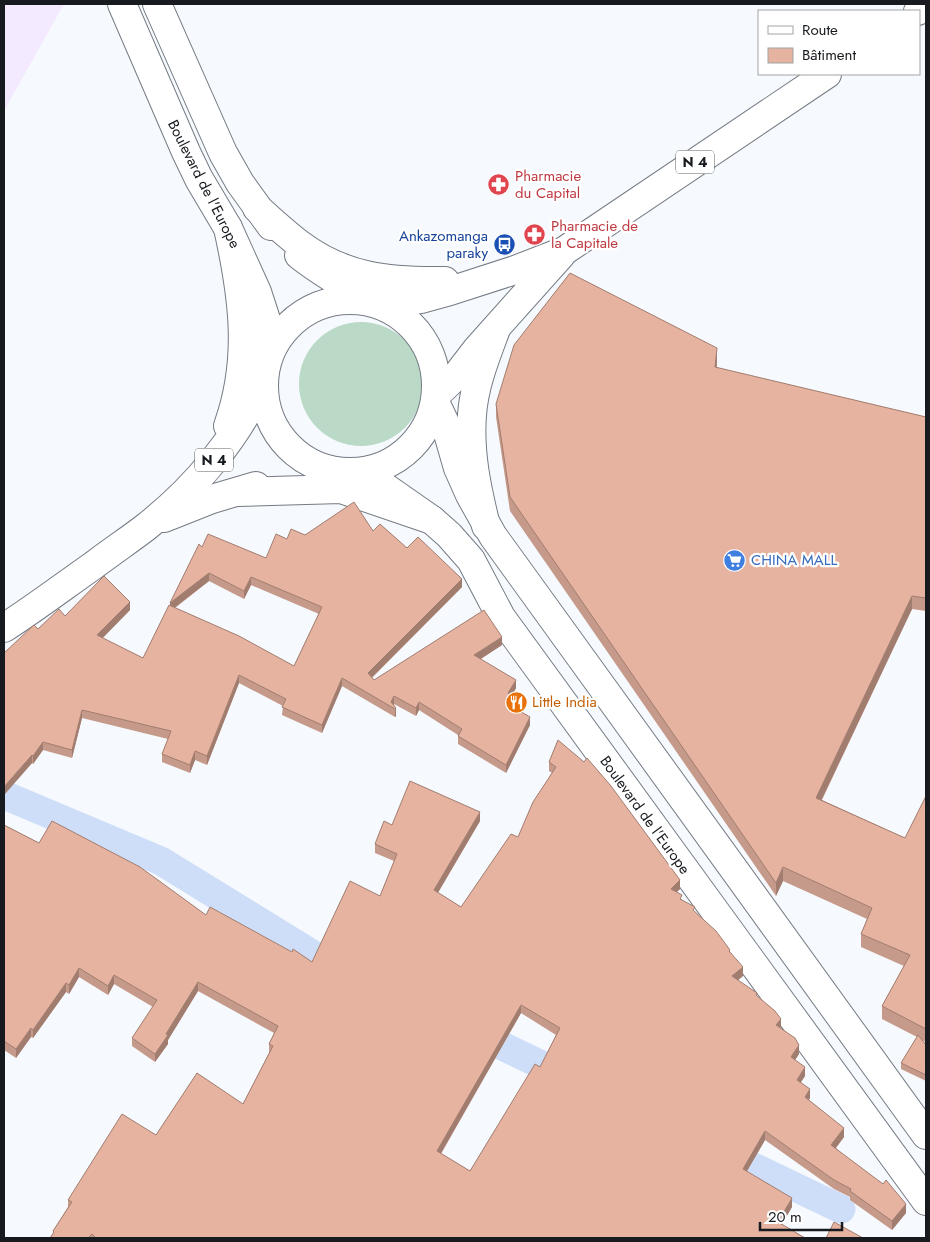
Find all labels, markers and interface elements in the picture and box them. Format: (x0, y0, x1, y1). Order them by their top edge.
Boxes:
legend (758, 10, 920, 75)
text: Route (802, 19, 838, 41)
text: Bâtiment (802, 44, 856, 66)
street label: Boulevard de l'Europe (162, 116, 246, 252)
road number: N 4 (676, 150, 714, 173)
place label: Pharmacie du Capital (515, 165, 581, 204)
pharmacy icon: Pharmacie du Capital (487, 173, 511, 197)
place label: Pharmacie de la Capitale (551, 215, 638, 254)
pharmacy icon: Pharmacie de la Capitale (523, 223, 547, 247)
place label: Ankazomanga paraky (399, 225, 488, 264)
bus stop icon: Ankazomanga paraky (492, 233, 516, 257)
road number: N 4 (195, 448, 233, 472)
supermarket icon: CHINA MALL (723, 548, 747, 572)
place label: CHINA MALL (751, 549, 838, 571)
restaurant icon: Little India (504, 690, 528, 714)
place label: Little India (532, 691, 597, 713)
street label: Boulevard de l'Europe (595, 751, 696, 879)
scale bar (760, 1200, 842, 1232)
text: 20 m (768, 1206, 802, 1228)

